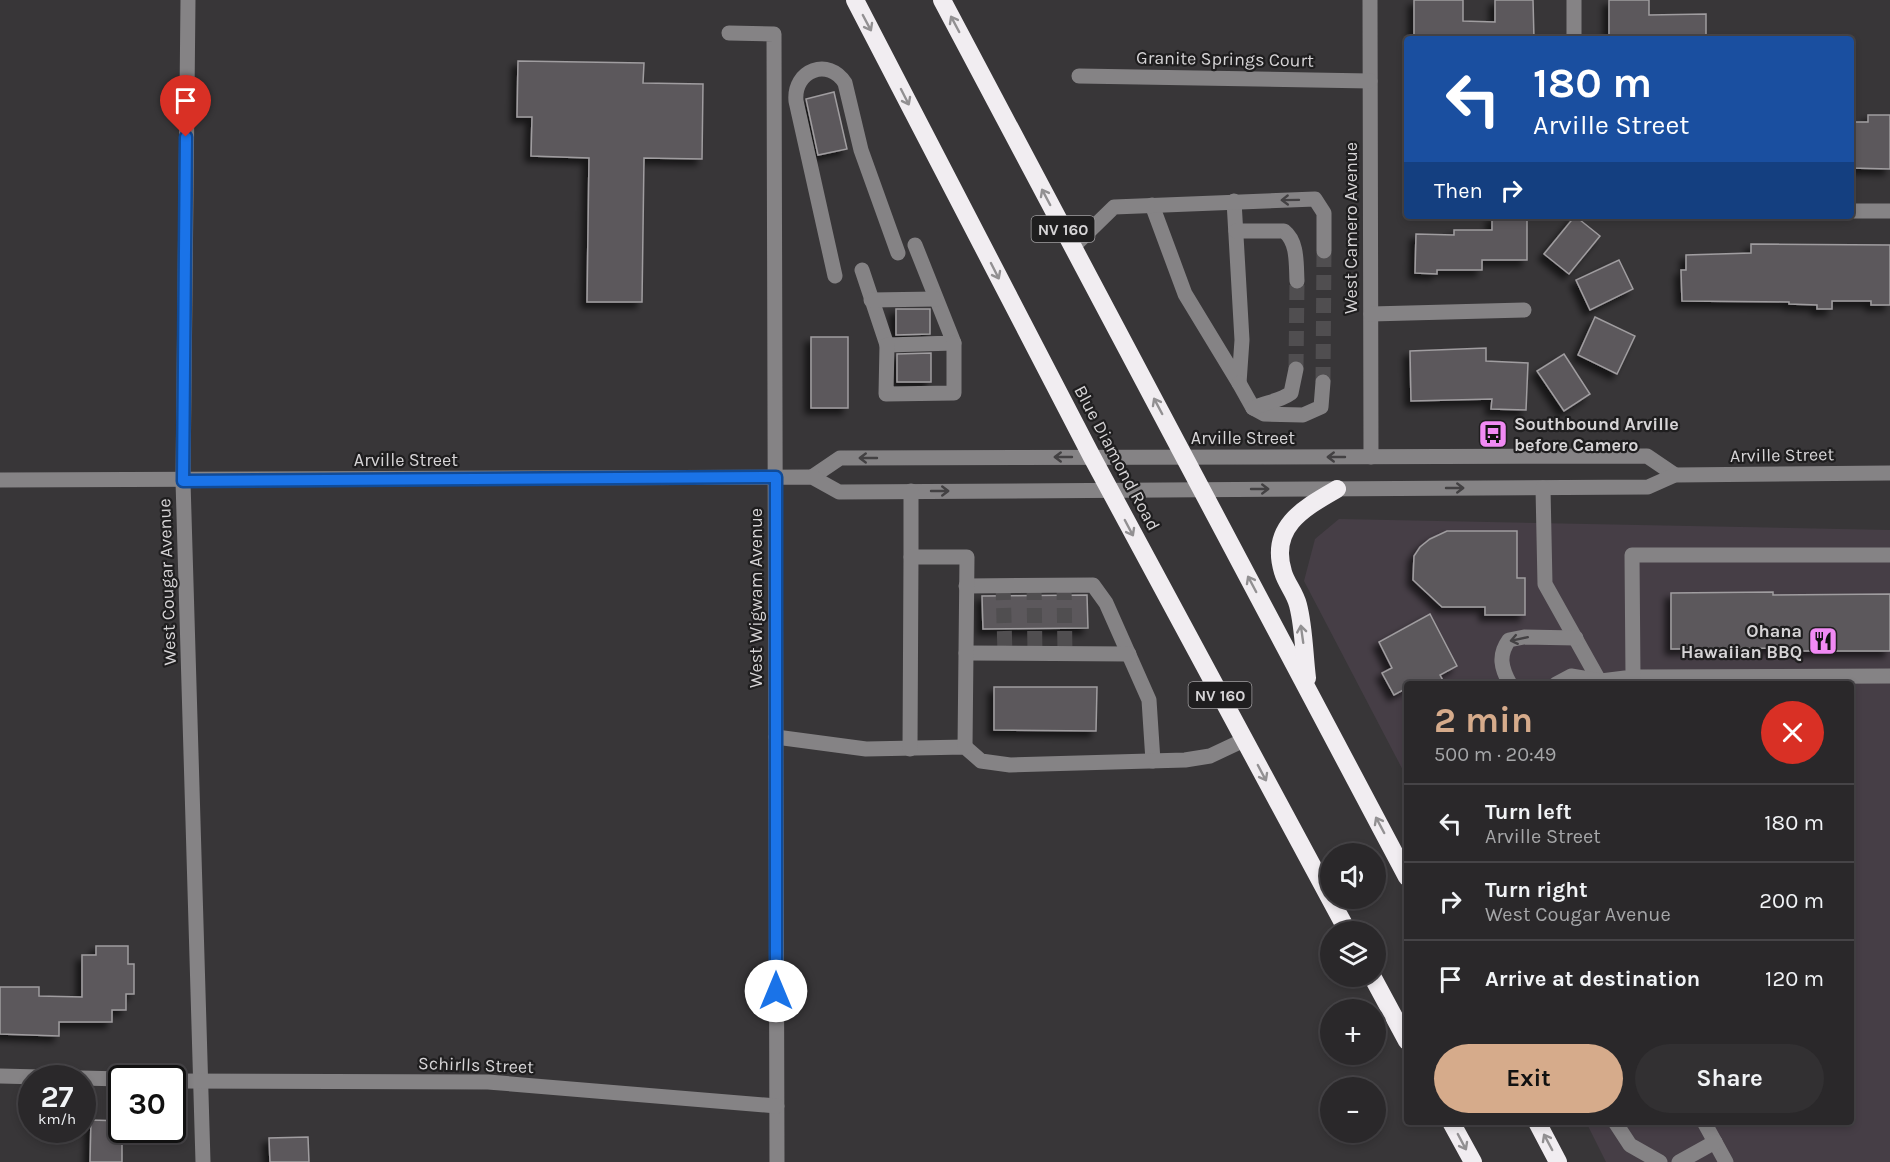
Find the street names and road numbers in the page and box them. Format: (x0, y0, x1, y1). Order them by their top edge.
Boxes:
street label: Granite Springs Court (1136, 46, 1314, 72)
street label: West Camero Avenue (1340, 142, 1362, 314)
road number: NV 160 (1032, 216, 1094, 242)
street label: Blue Diamond Road (1069, 381, 1165, 535)
street label: Arville Street (1191, 427, 1295, 449)
street label: Arville Street (1730, 443, 1835, 467)
street label: Arville Street (354, 449, 458, 471)
street label: West Cougar Avenue (153, 498, 181, 666)
street label: West Wigwam Avenue (745, 508, 767, 688)
road number: NV 160 (1188, 682, 1252, 708)
street label: Schirlls Street (418, 1052, 535, 1078)

